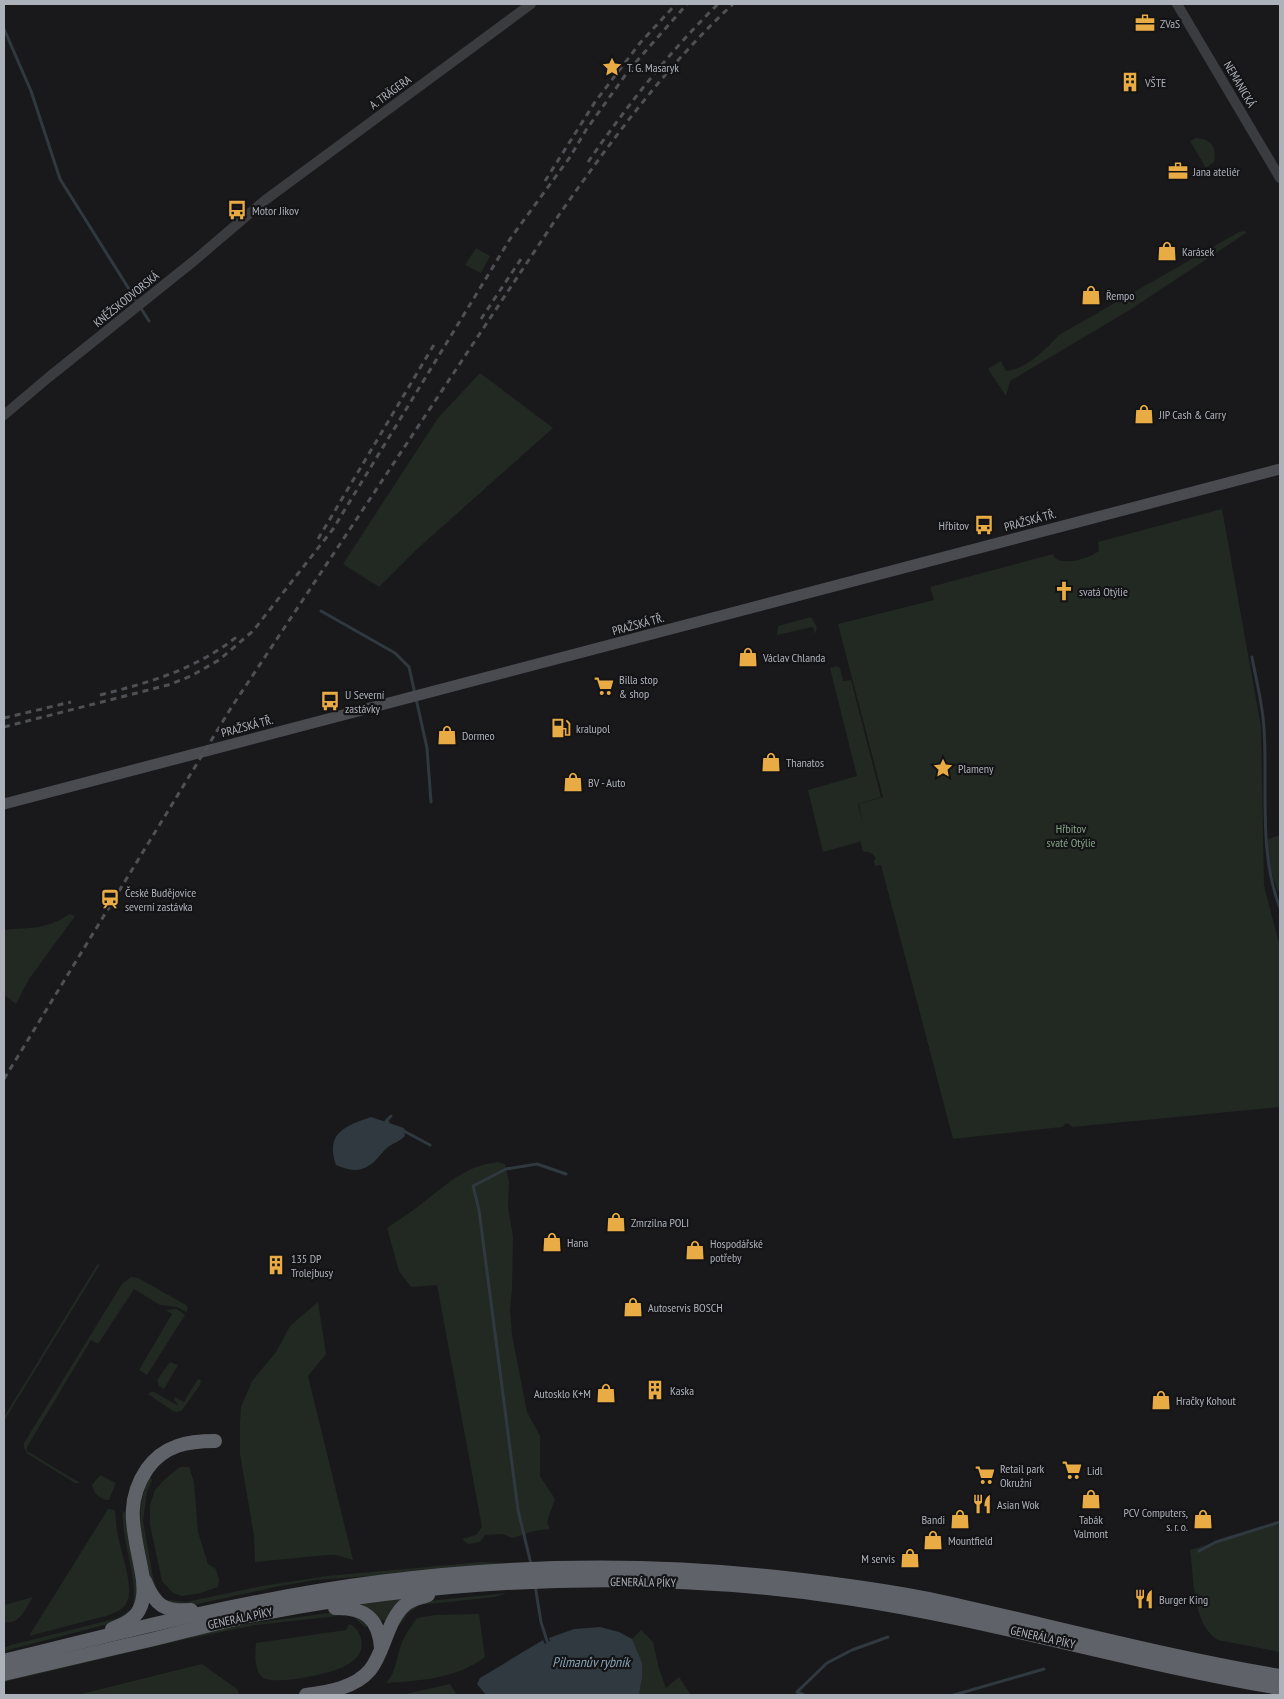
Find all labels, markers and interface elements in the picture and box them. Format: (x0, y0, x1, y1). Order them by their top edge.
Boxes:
office icon: ZVaS (1134, 12, 1156, 34)
place label: ZVaS (1160, 16, 1180, 31)
place icon: T. G. Masaryk (601, 56, 623, 78)
street label: NEMANICKÁ (1221, 58, 1259, 110)
place label: T. G. Masaryk (627, 60, 679, 75)
building icon: VŠTE (1119, 71, 1141, 93)
street label: A. TRÄGERA (366, 72, 414, 112)
place label: VŠTE (1144, 75, 1166, 90)
office icon: Jana ateliér (1167, 160, 1189, 182)
place label: Jana ateliér (1192, 164, 1241, 179)
bus stop icon: Motor Jikov (226, 199, 248, 221)
place label: Motor Jikov (252, 203, 299, 218)
shop icon: Karásek (1156, 240, 1178, 262)
place label: Karásek (1182, 244, 1215, 259)
street label: KNĚŽSKODVORSKÁ (90, 268, 162, 330)
shop icon: Řempo (1080, 284, 1102, 306)
place label: Řempo (1106, 288, 1134, 303)
shop icon: JIP Cash & Carry (1133, 403, 1155, 425)
place label: JIP Cash & Carry (1158, 407, 1226, 422)
street label: PRAŽSKÁ TŘ. (1002, 506, 1058, 534)
bus stop icon: Hřbitov (973, 514, 995, 536)
place label: Hřbitov (939, 518, 969, 533)
church icon: svatá Otýlie (1053, 580, 1075, 602)
place label: svatá Otýlie (1079, 584, 1128, 599)
street label: PRAŽSKÁ TŘ. (610, 610, 666, 638)
shop icon: Václav Chlanda (737, 646, 759, 668)
place label: Václav Chlanda (762, 650, 825, 665)
place label: Billa stop & shop (619, 672, 658, 701)
supermarket icon: Billa stop & shop (593, 675, 615, 697)
place label: U Severní zastávky (345, 687, 385, 716)
bus stop icon: U Severní zastávky (319, 690, 341, 712)
street label: PRAŽSKÁ TŘ. (219, 712, 275, 740)
fuel station icon: kralupol (550, 717, 572, 739)
place label: kralupol (576, 721, 610, 736)
shop icon: Dormeo (436, 724, 458, 746)
place label: Dormeo (462, 728, 495, 743)
shop icon: Thanatos (760, 751, 782, 773)
place label: Thanatos (786, 755, 824, 770)
place icon: Plameny (932, 757, 954, 779)
place label: Plameny (958, 761, 994, 776)
shop icon: BV - Auto (562, 771, 584, 793)
place label: BV - Auto (588, 775, 626, 790)
park label: Hřbitov svaté Otýlie (1047, 821, 1095, 850)
place label: České Budějovice severní zastávka (125, 885, 196, 914)
station icon: České Budějovice severní zastávka (99, 888, 121, 910)
shop icon: Zmrzilna POLI (605, 1211, 627, 1233)
place label: Zmrzilna POLI (631, 1215, 689, 1230)
shop icon: Hana (541, 1231, 563, 1253)
place label: Hana (567, 1235, 589, 1250)
place label: Hospodářské potřeby (710, 1236, 763, 1265)
shop icon: Hospodářské potřeby (684, 1239, 706, 1261)
place label: 135 DP Trolejbusy (291, 1251, 334, 1280)
building icon: 135 DP Trolejbusy (265, 1254, 287, 1276)
shop icon: Autoservis BOSCH (622, 1296, 644, 1318)
place label: Autoservis BOSCH (648, 1300, 723, 1315)
building icon: Kaska (644, 1379, 666, 1401)
shop icon: Autosklo K+M (595, 1382, 617, 1404)
place label: Kaska (670, 1383, 694, 1398)
place label: Autosklo K+M (534, 1386, 591, 1401)
shop icon: Hračky Kohout (1150, 1389, 1172, 1411)
place label: Hračky Kohout (1176, 1393, 1236, 1408)
supermarket icon: Lidl (1061, 1459, 1083, 1481)
place label: Retail park Okružní (1000, 1461, 1045, 1490)
place label: Lidl (1087, 1463, 1103, 1478)
supermarket icon: Retail park Okružní (974, 1464, 996, 1486)
shop icon: Tabák Valmont (1080, 1488, 1102, 1510)
restaurant icon: Asian Wok (971, 1493, 993, 1515)
place label: Asian Wok (997, 1497, 1040, 1512)
place label: PCV Computers, s. r. o. (1123, 1505, 1188, 1534)
shop icon: Bandi (949, 1508, 971, 1530)
shop icon: PCV Computers, s. r. o. (1192, 1508, 1214, 1530)
place label: Bandi (921, 1512, 945, 1527)
place label: Tabák Valmont (1073, 1512, 1109, 1541)
shop icon: Mountfield (922, 1529, 944, 1551)
place label: Mountfield (948, 1533, 993, 1548)
shop icon: M servis (899, 1547, 921, 1569)
place label: M servis (861, 1551, 895, 1566)
street label: GENERÁLA PÍKY (610, 1574, 677, 1590)
restaurant icon: Burger King (1133, 1588, 1155, 1610)
place label: Burger King (1159, 1592, 1208, 1607)
street label: GENERÁLA PÍKY (206, 1604, 274, 1632)
street label: GENERÁLA PÍKY (1009, 1622, 1077, 1652)
water label: Pilmanův rybník (552, 1653, 631, 1671)

